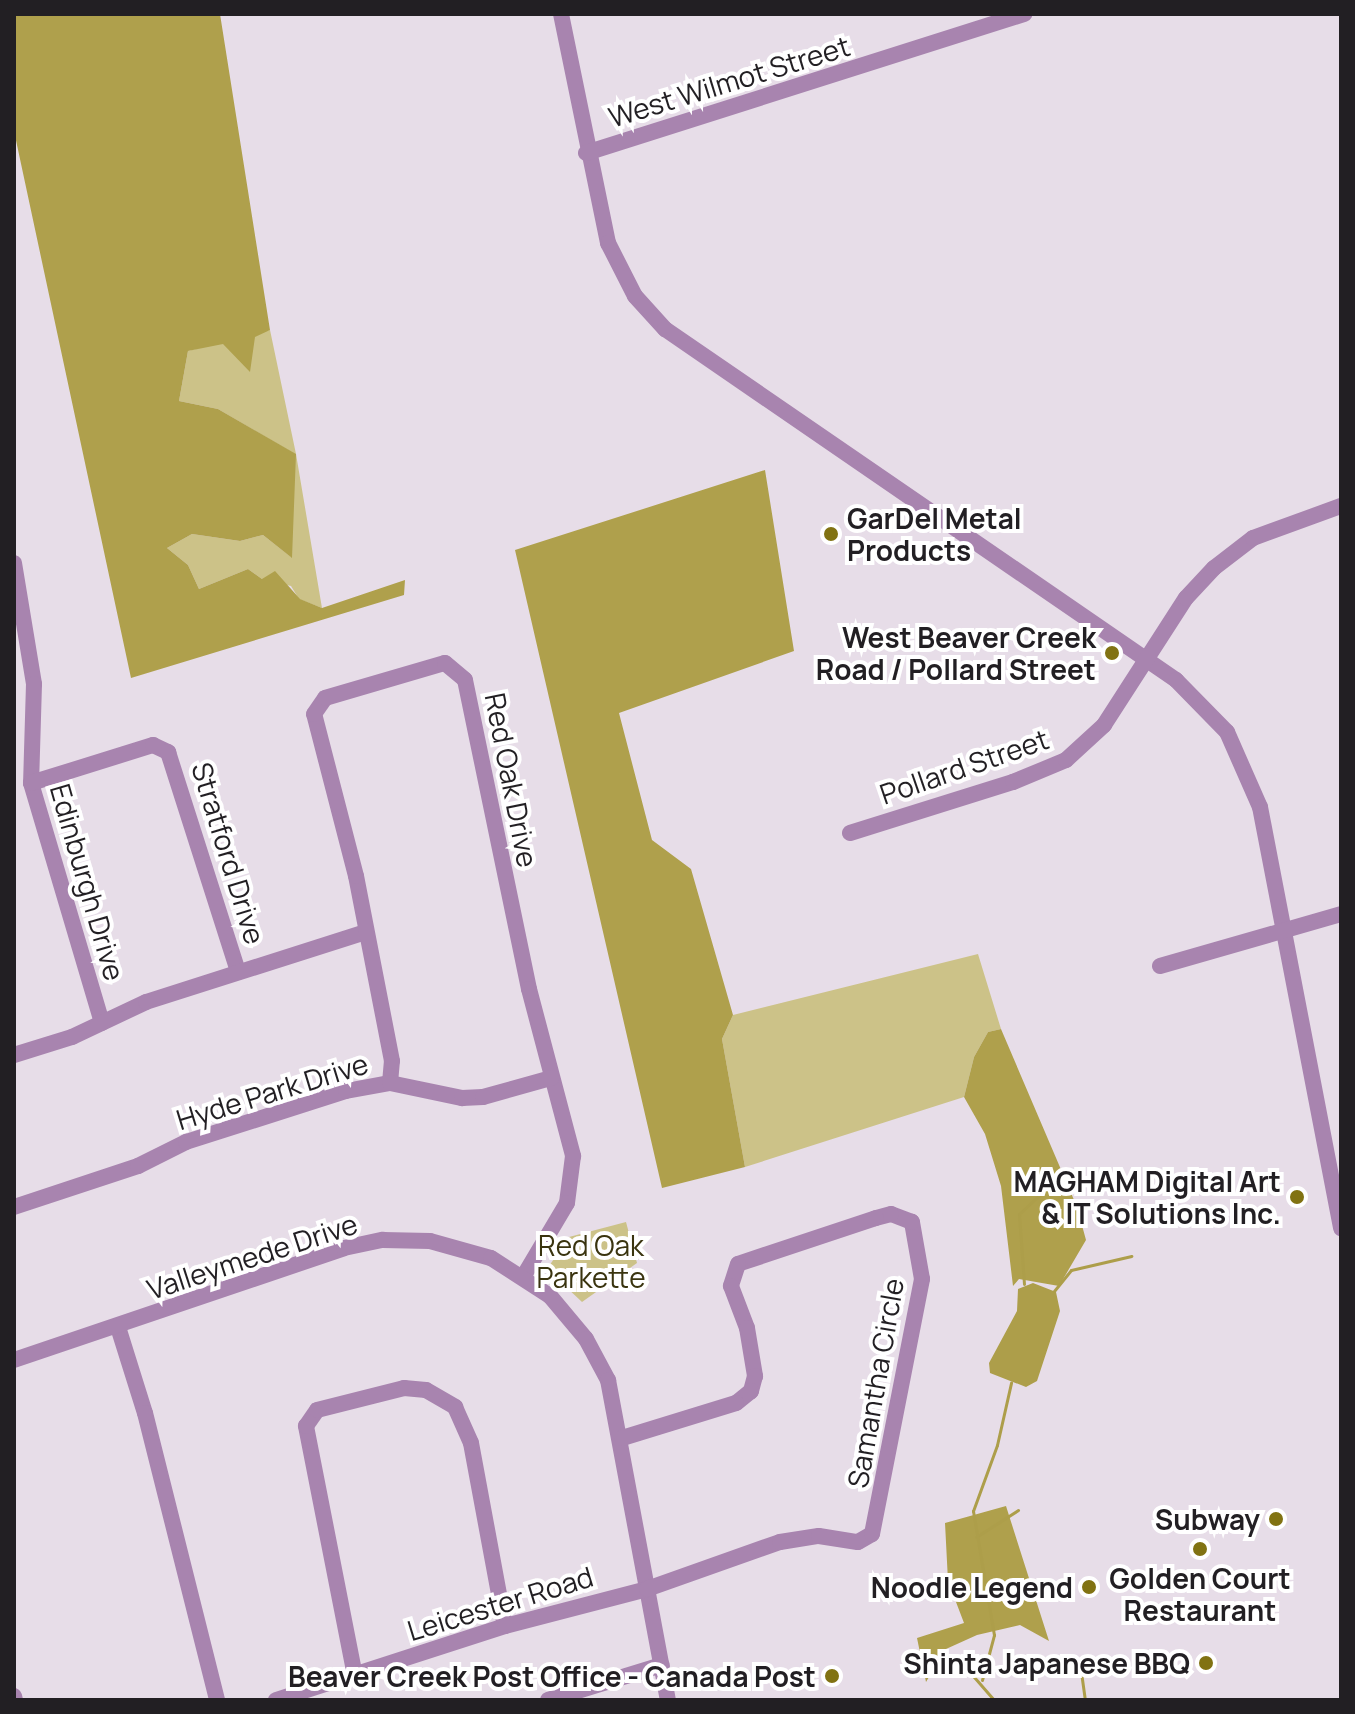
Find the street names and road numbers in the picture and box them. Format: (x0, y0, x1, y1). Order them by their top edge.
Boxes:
street label: West Wilmot Street (604, 28, 854, 134)
street label: Red Oak Drive (479, 690, 545, 870)
street label: Pollard Street (875, 721, 1053, 811)
street label: Stratford Drive (185, 758, 273, 948)
street label: Edinburgh Drive (44, 780, 132, 984)
street label: Hyde Park Drive (172, 1046, 372, 1136)
street label: Valleymede Drive (143, 1206, 361, 1306)
street label: Samantha Circle (840, 1276, 910, 1490)
street label: Leicester Road (403, 1559, 597, 1647)

